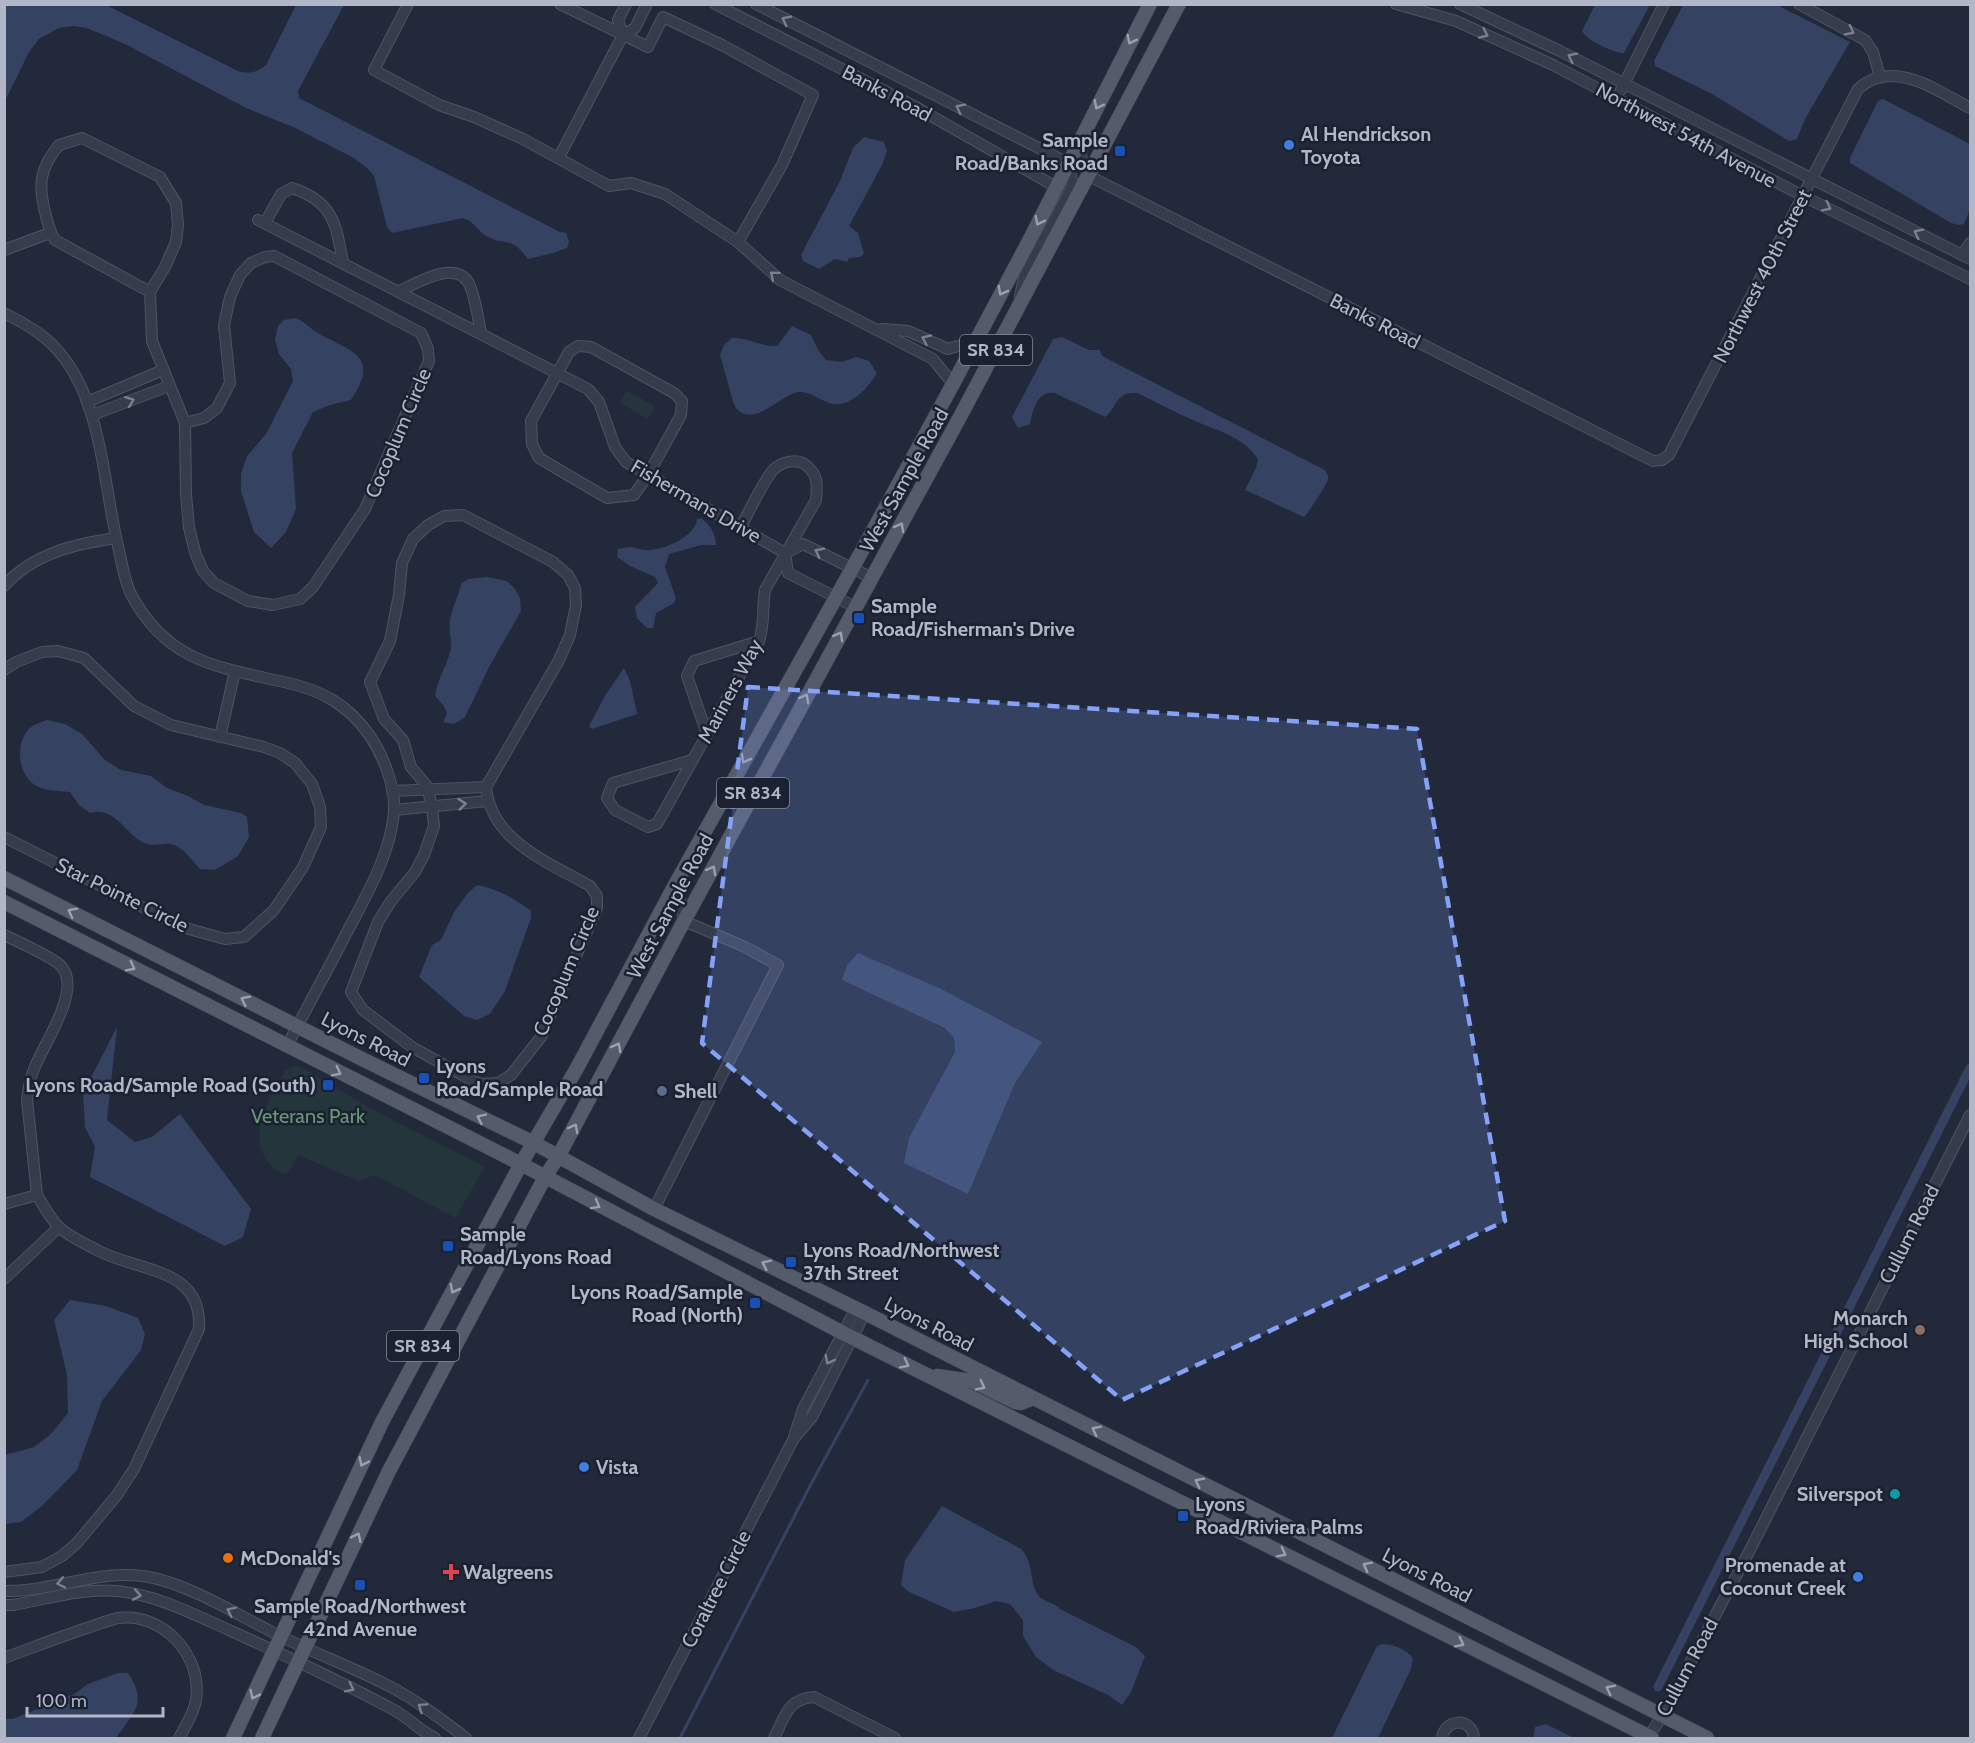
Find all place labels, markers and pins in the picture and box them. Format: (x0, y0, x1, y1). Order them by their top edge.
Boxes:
place label: Al Hendrickson Toyota (1301, 122, 1431, 169)
place label: Sample Road/Banks Road (955, 128, 1108, 175)
marker: Al Hendrickson Toyota (1282, 138, 1296, 152)
marker: Sample Road/Banks Road (1113, 144, 1127, 158)
place label: Sample Road/Fisherman's Drive (871, 594, 1075, 641)
marker: Sample Road/Fisherman's Drive (852, 611, 866, 625)
place label: Lyons Road/Sample Road (436, 1054, 603, 1101)
marker: Lyons Road/Sample Road (417, 1071, 431, 1085)
place label: Lyons Road/Sample Road (South) (25, 1073, 316, 1097)
marker: Lyons Road/Sample Road (South) (321, 1078, 335, 1092)
place label: Shell (674, 1079, 717, 1103)
marker: Shell (655, 1084, 669, 1098)
place label: Sample Road/Lyons Road (460, 1222, 612, 1269)
place label: Lyons Road/Northwest 37th Street (803, 1238, 999, 1285)
marker: Sample Road/Lyons Road (441, 1239, 455, 1253)
marker: Lyons Road/Northwest 37th Street (784, 1255, 798, 1269)
place label: Lyons Road/Sample Road (North) (571, 1280, 743, 1327)
marker: Lyons Road/Sample Road (North) (748, 1296, 762, 1310)
place label: Monarch High School (1803, 1306, 1908, 1353)
marker: Monarch High School (1913, 1323, 1927, 1337)
place label: Vista (596, 1455, 638, 1479)
marker: Vista (577, 1460, 591, 1474)
place label: Silverspot (1797, 1482, 1883, 1506)
marker: Silverspot (1888, 1487, 1902, 1501)
place label: Lyons Road/Riviera Palms (1195, 1492, 1363, 1539)
marker: Lyons Road/Riviera Palms (1176, 1509, 1190, 1523)
place label: McDonald's (240, 1546, 341, 1570)
marker: McDonald's (221, 1551, 235, 1565)
place label: Promenade at Coconut Creek (1720, 1553, 1846, 1600)
place label: Walgreens (463, 1560, 553, 1584)
marker: Walgreens (444, 1565, 458, 1579)
marker: Promenade at Coconut Creek (1851, 1570, 1865, 1584)
marker: Sample Road/Northwest 42nd Avenue (353, 1578, 367, 1592)
place label: Sample Road/Northwest 42nd Avenue (254, 1594, 466, 1641)

